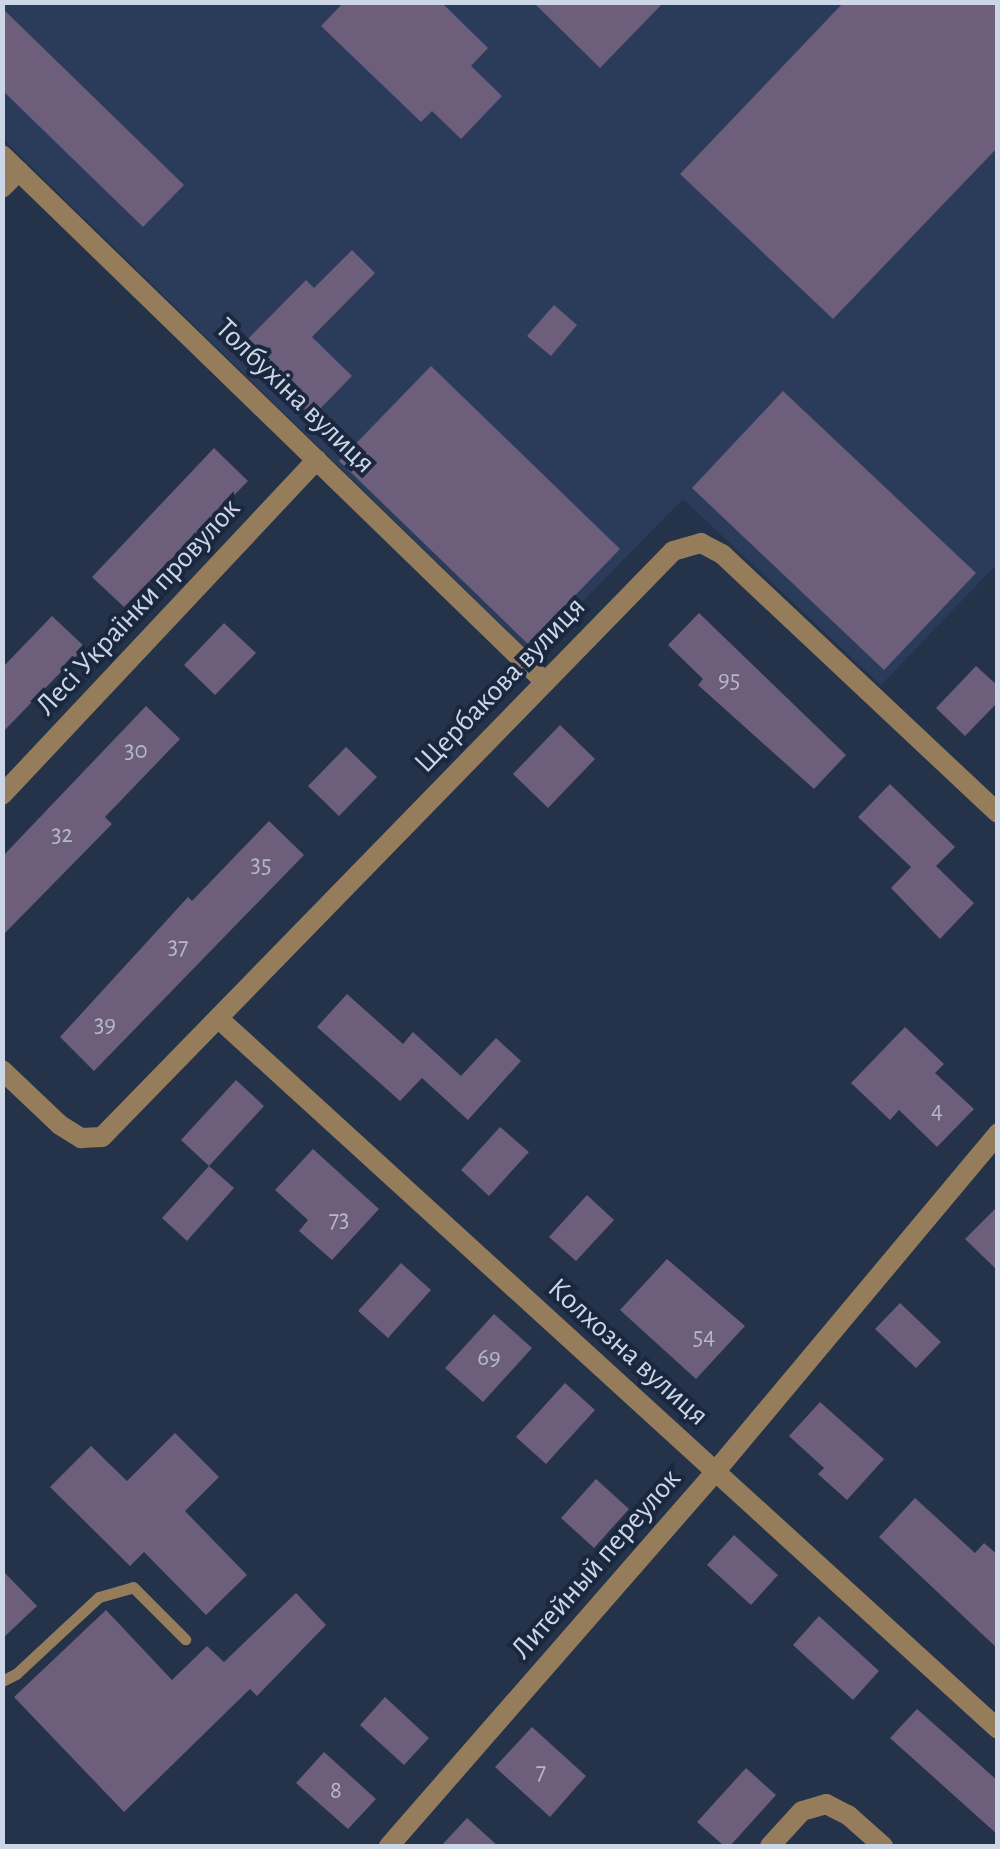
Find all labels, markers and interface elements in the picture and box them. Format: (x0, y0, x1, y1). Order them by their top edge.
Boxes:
street label: Толбухіна вулиця (208, 311, 382, 481)
street label: Лесі Українки провулок (28, 491, 248, 723)
street label: Щербакова вулиця (407, 589, 593, 781)
house number: 95 (718, 665, 740, 695)
house number: 30 (124, 736, 148, 766)
house number: 32 (51, 820, 73, 850)
house number: 35 (251, 850, 271, 880)
house number: 37 (168, 932, 188, 962)
house number: 39 (94, 1010, 116, 1040)
house number: 4 (931, 1096, 943, 1126)
house number: 73 (329, 1205, 349, 1235)
street label: Колхозна вулиця (540, 1270, 716, 1434)
house number: 54 (693, 1322, 715, 1352)
house number: 69 (477, 1343, 501, 1373)
street label: Литейный переулок (504, 1462, 688, 1666)
house number: 7 (536, 1757, 546, 1787)
house number: 8 (330, 1776, 342, 1806)

